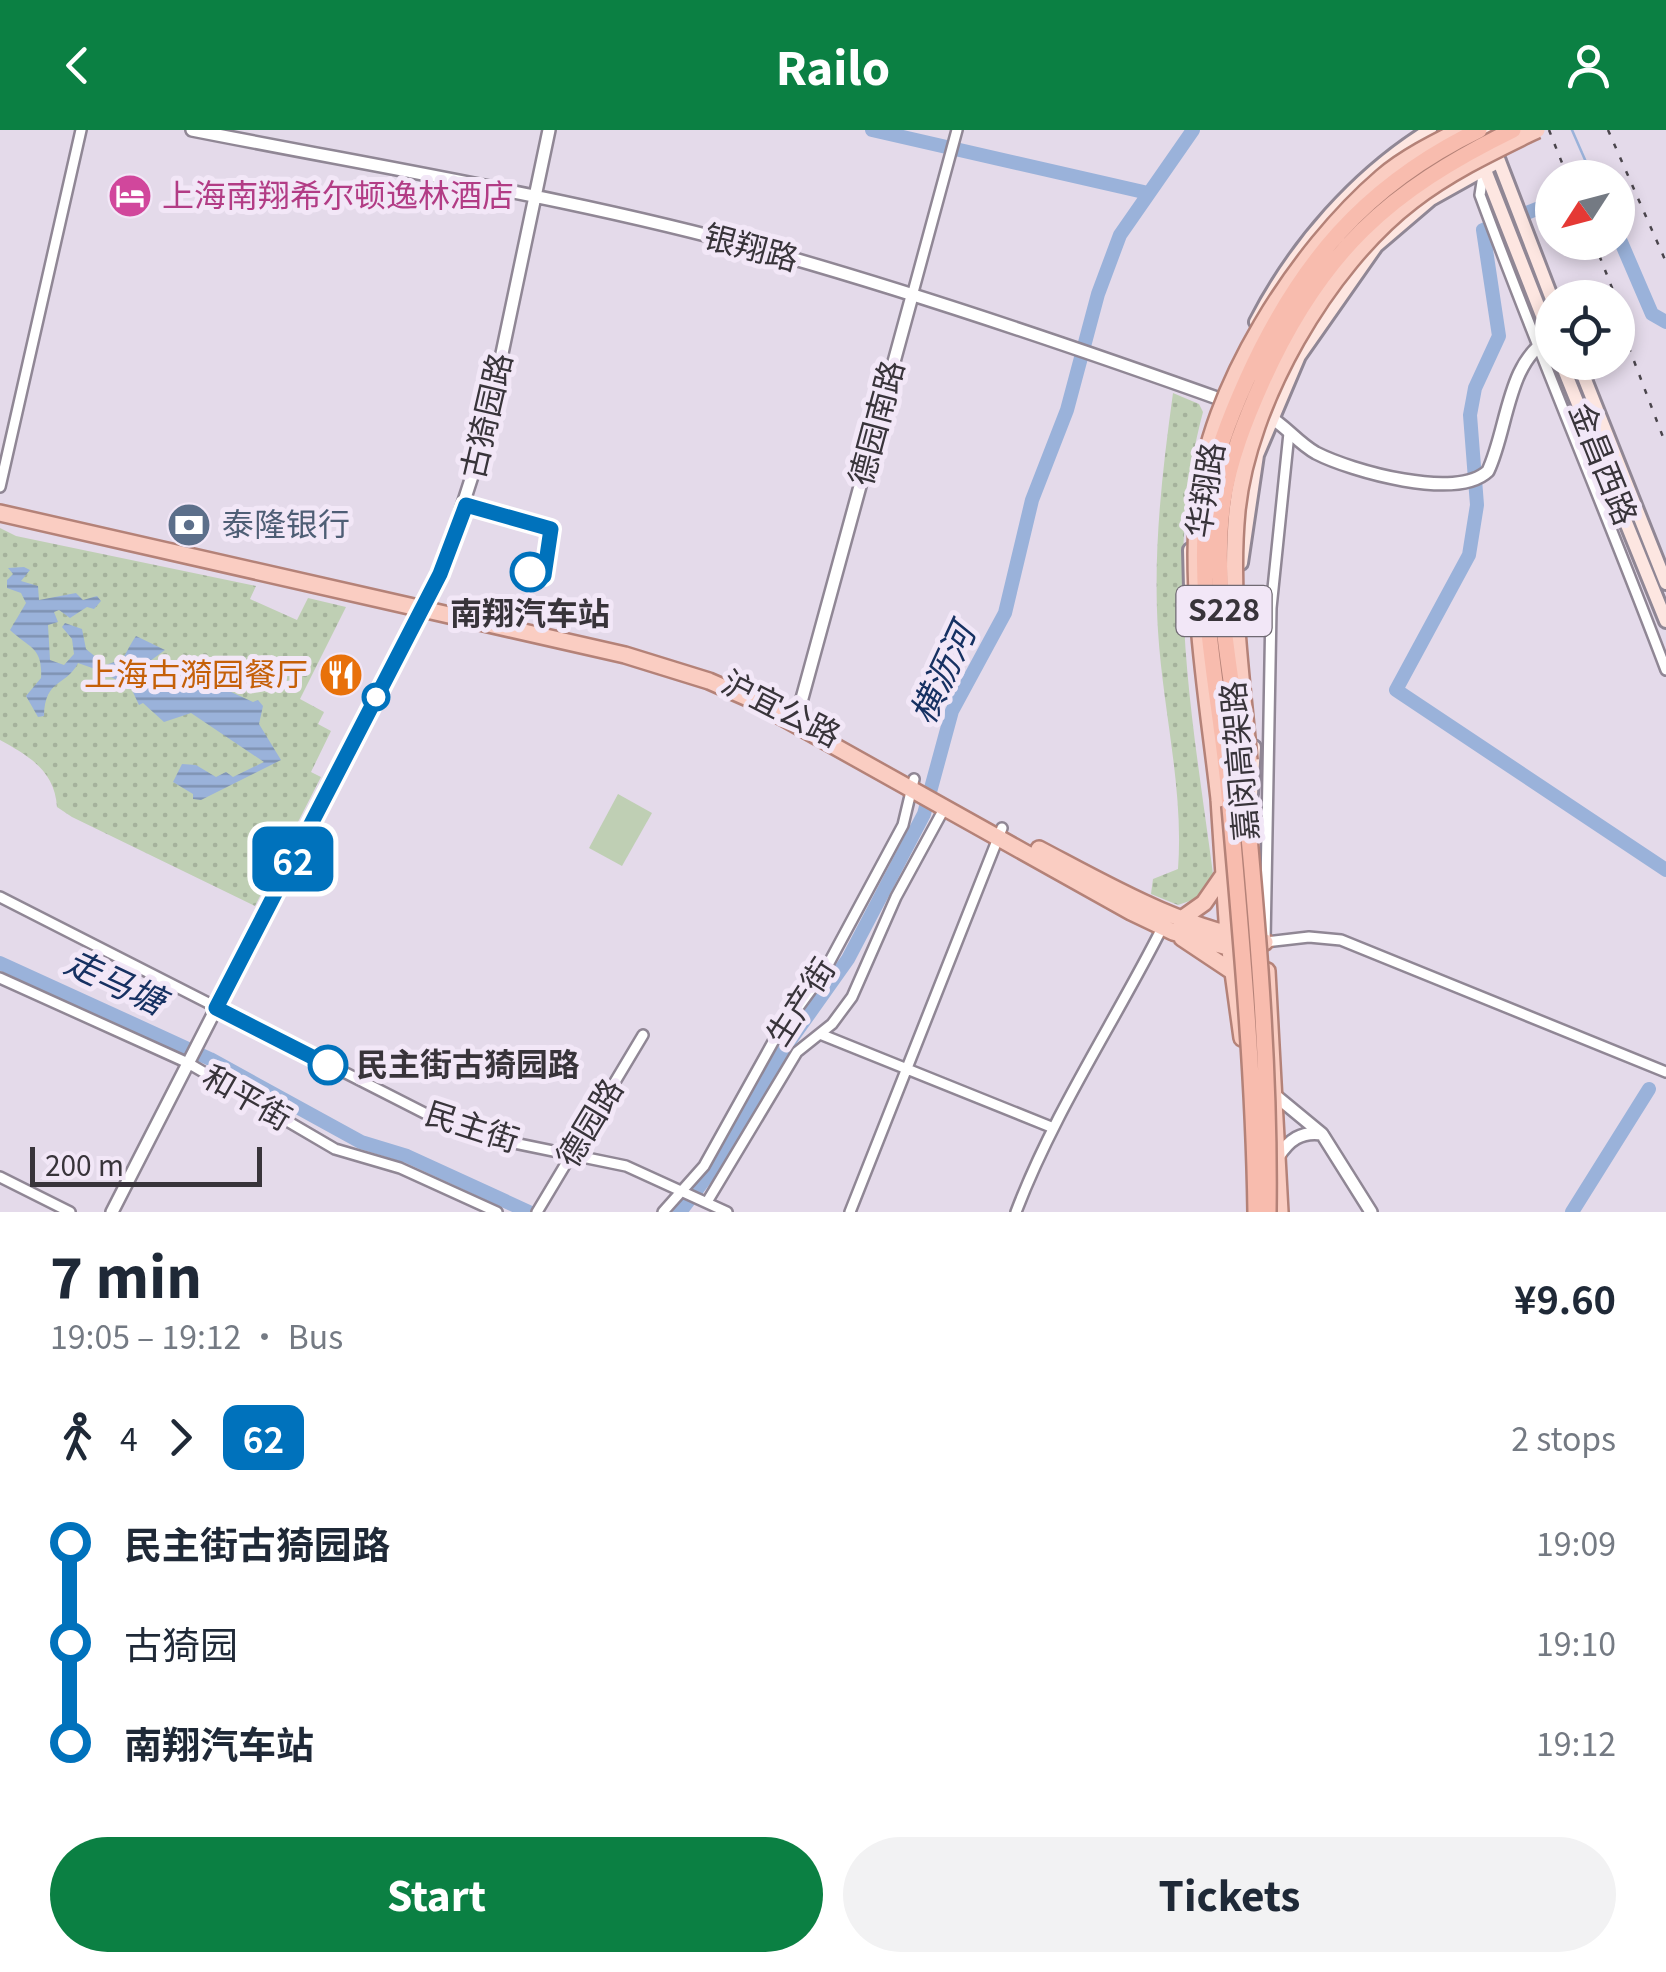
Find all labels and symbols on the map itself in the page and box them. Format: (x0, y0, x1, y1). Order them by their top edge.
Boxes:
north arrow (1535, 160, 1635, 260)
place label: 上海南翔希尔顿逸林酒店 (162, 170, 514, 216)
hotel icon: 上海南翔希尔顿逸林酒店 (107, 173, 153, 219)
street label: 银翔路 (699, 210, 804, 280)
street label: 古猗园路 (447, 348, 521, 483)
street label: 德园南路 (835, 354, 913, 490)
street label: 金昌西路 (1560, 395, 1651, 531)
street label: 华翔路 (1173, 439, 1233, 541)
place label: 泰隆银行 (222, 499, 350, 545)
bank icon: 泰隆银行 (166, 502, 212, 548)
marker: 南翔汽车站 (511, 553, 549, 591)
road number: S228 (1176, 586, 1272, 636)
place label: 南翔汽车站 (450, 588, 610, 634)
water label: 横沥河 (895, 609, 988, 731)
place label: 上海古漪园餐厅 (84, 649, 308, 695)
restaurant icon: 上海古漪园餐厅 (318, 652, 364, 698)
street label: 沪宜公路 (715, 657, 850, 756)
street label: 嘉闵高架路 (1207, 680, 1267, 843)
unlabelled marker (363, 684, 389, 710)
line badge: 62 (248, 826, 338, 892)
water label: 走马塘 (58, 934, 179, 1026)
street label: 生产街 (753, 948, 844, 1053)
place label: 民主街古猗园路 (356, 1039, 580, 1085)
marker: 民主街古猗园路 (309, 1046, 347, 1084)
street label: 和平街 (195, 1051, 302, 1139)
street label: 德园路 (543, 1068, 632, 1174)
street label: 民主街 (420, 1087, 526, 1161)
scale bar (30, 1142, 262, 1186)

